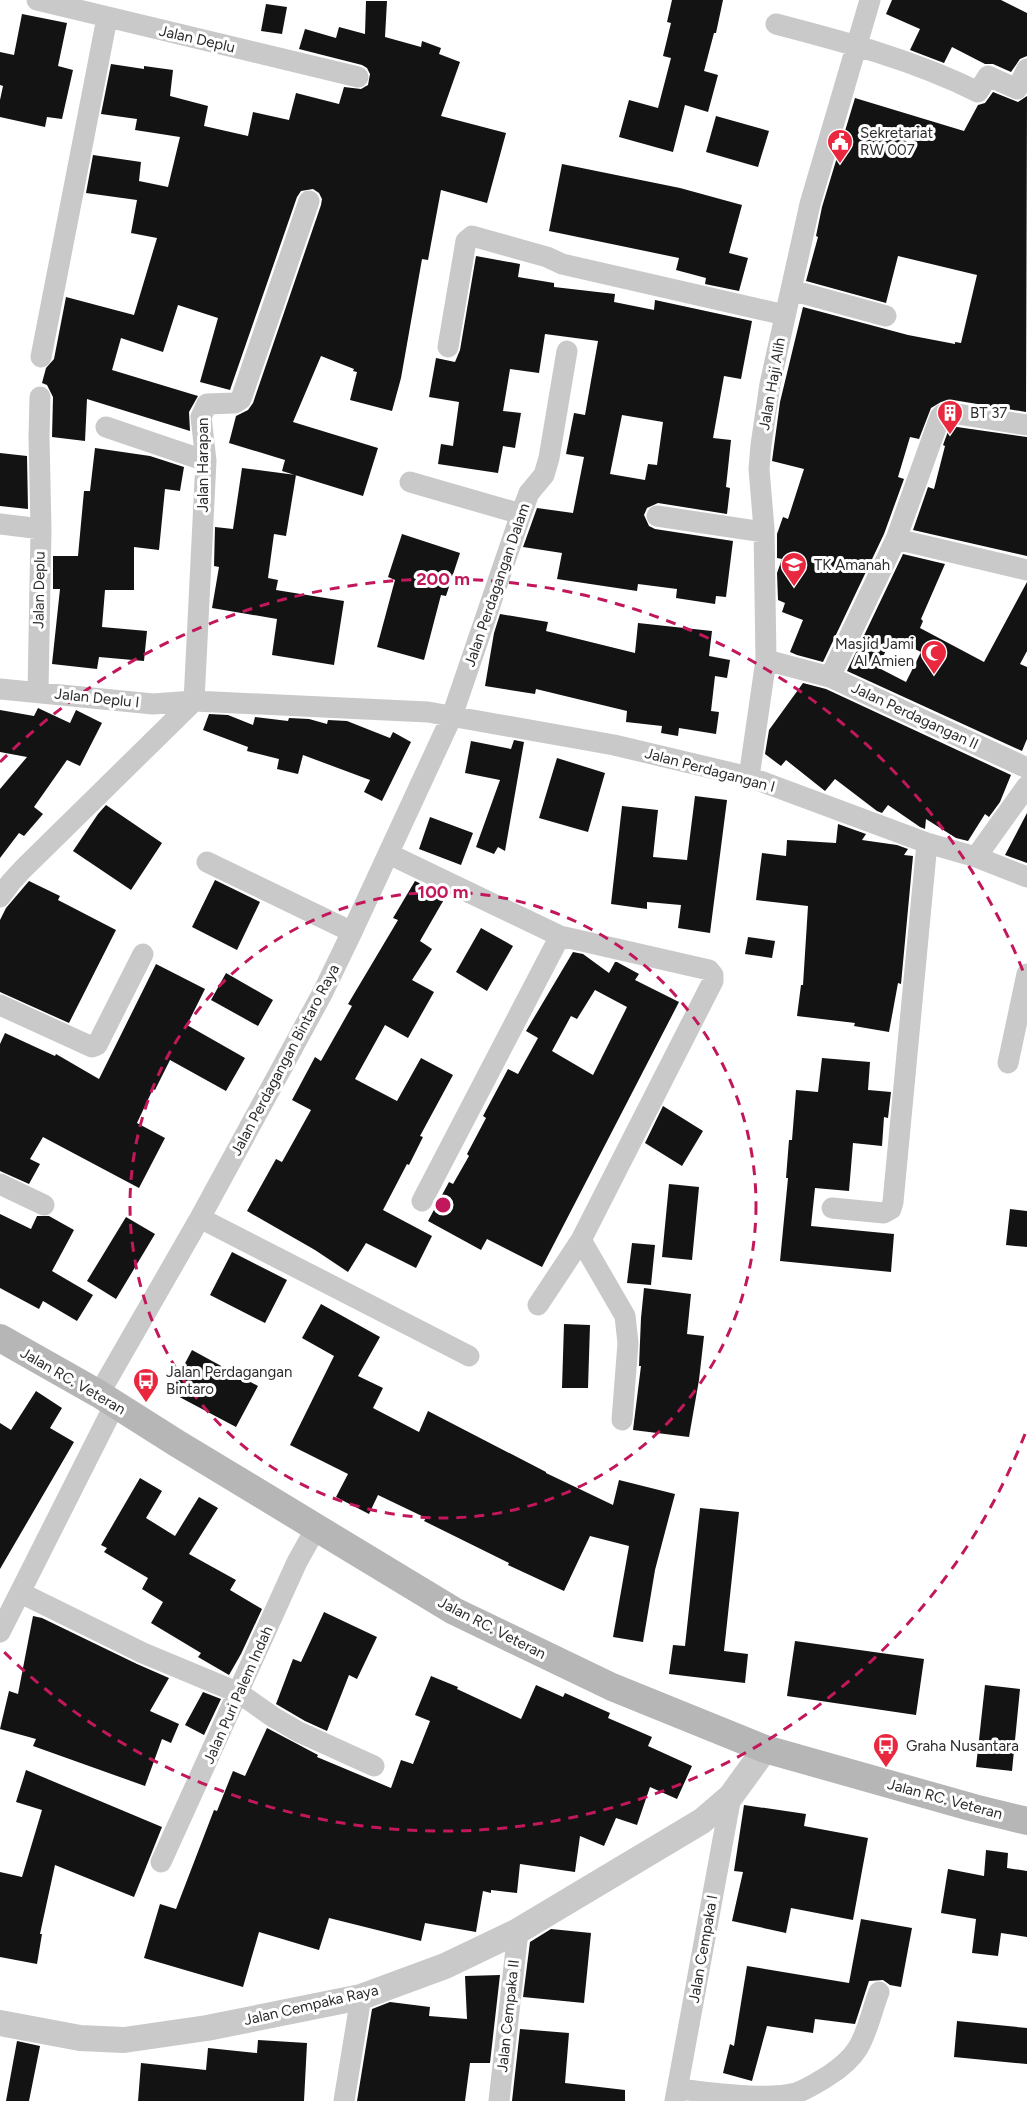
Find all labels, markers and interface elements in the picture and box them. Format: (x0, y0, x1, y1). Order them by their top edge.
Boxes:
street label: Jalan Deplu (157, 22, 237, 56)
place label: Sekretariat RW 007 (860, 124, 933, 159)
public building icon: Sekretariat RW 007 (825, 127, 855, 165)
street label: Jalan Haji Alih (755, 336, 789, 432)
building icon: BT 37 (935, 398, 965, 436)
place label: BT 37 (970, 404, 1007, 422)
street label: Jalan Harapan (194, 418, 212, 512)
street label: Jalan Perdagangan Dalam (461, 501, 533, 669)
school or university icon: TK Amanah (779, 550, 809, 588)
street label: Jalan Deplu (29, 551, 49, 629)
place label: TK Amanah (814, 556, 890, 574)
text: 200 m (416, 568, 470, 590)
place label: Masjid Jami Al Amien (835, 635, 914, 670)
mosque icon: Masjid Jami Al Amien (919, 638, 949, 676)
street label: Jalan Perdagangan II (849, 679, 981, 753)
street label: Jalan Deplu I (54, 685, 140, 711)
street label: Jalan Perdagangan I (643, 744, 777, 796)
text: 100 m (418, 881, 468, 903)
street label: Jalan Perdagangan Bintaro Raya (227, 961, 343, 1159)
centre of rings (433, 1195, 453, 1215)
street label: Jalan RC. Veteran (17, 1344, 129, 1418)
place label: Jalan Perdagangan Bintaro (166, 1363, 292, 1398)
bus stop icon: Jalan Perdagangan Bintaro (131, 1366, 161, 1404)
street label: Jalan RC. Veteran (435, 1593, 549, 1663)
street label: Jalan Puri Palem Indah (199, 1623, 277, 1767)
bus stop icon: Graha Nusantara (871, 1731, 901, 1769)
place label: Graha Nusantara (906, 1737, 1019, 1755)
street label: Jalan RC. Veteran (886, 1775, 1004, 1823)
street label: Jalan Cempaka I (685, 1894, 721, 2004)
street label: Jalan Cempaka II (493, 1959, 523, 2073)
street label: Jalan Cempaka Raya (242, 1981, 380, 2029)

